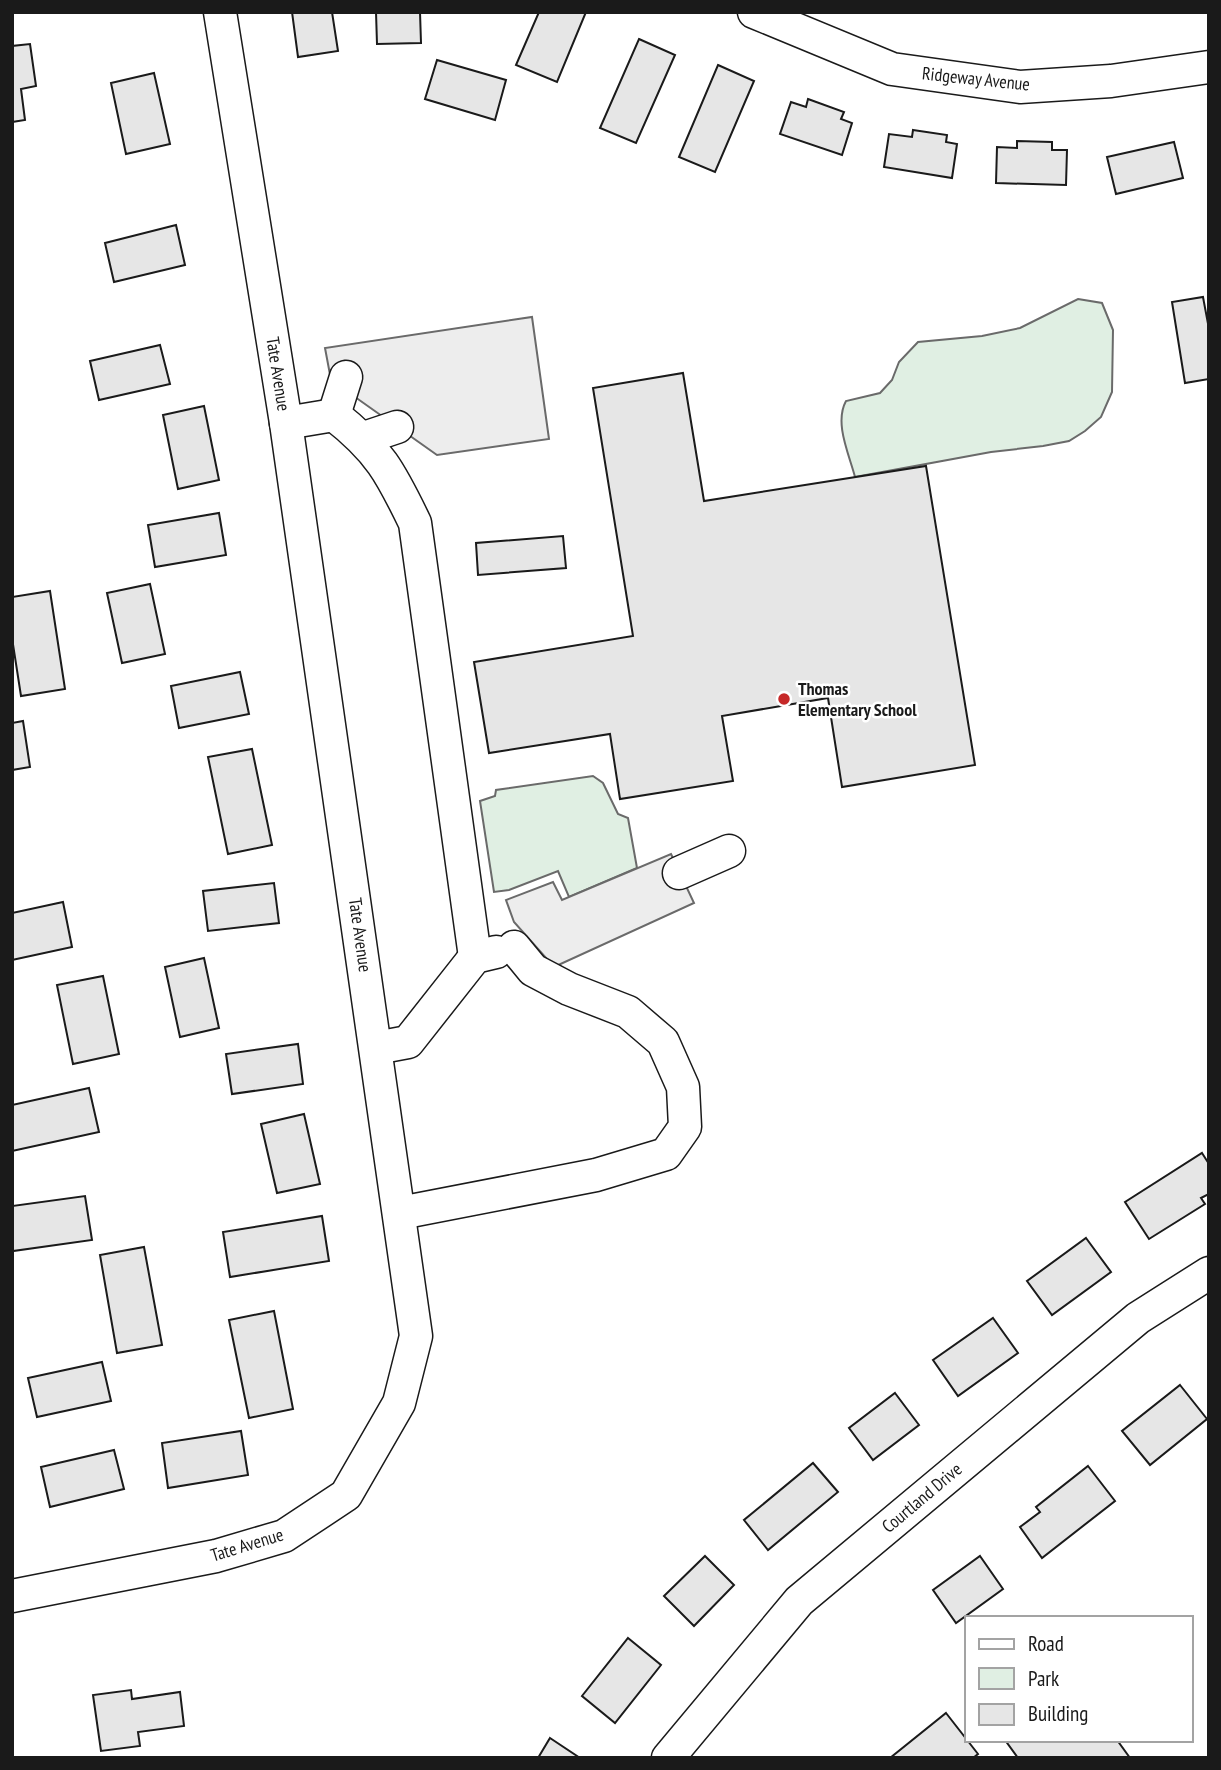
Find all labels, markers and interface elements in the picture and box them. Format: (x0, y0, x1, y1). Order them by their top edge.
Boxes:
street label: Ridgeway Avenue (921, 61, 1031, 96)
street label: Tate Avenue (261, 335, 296, 413)
place label: Thomas Elementary School (798, 677, 917, 721)
marker: Thomas Elementary School (776, 691, 792, 707)
street label: Tate Avenue (344, 896, 377, 974)
street label: Courtland Drive (877, 1458, 966, 1538)
street label: Tate Avenue (208, 1523, 286, 1566)
legend (965, 1616, 1193, 1742)
text: Road (1028, 1630, 1064, 1657)
text: Park (1028, 1665, 1059, 1692)
text: Building (1028, 1700, 1088, 1727)

